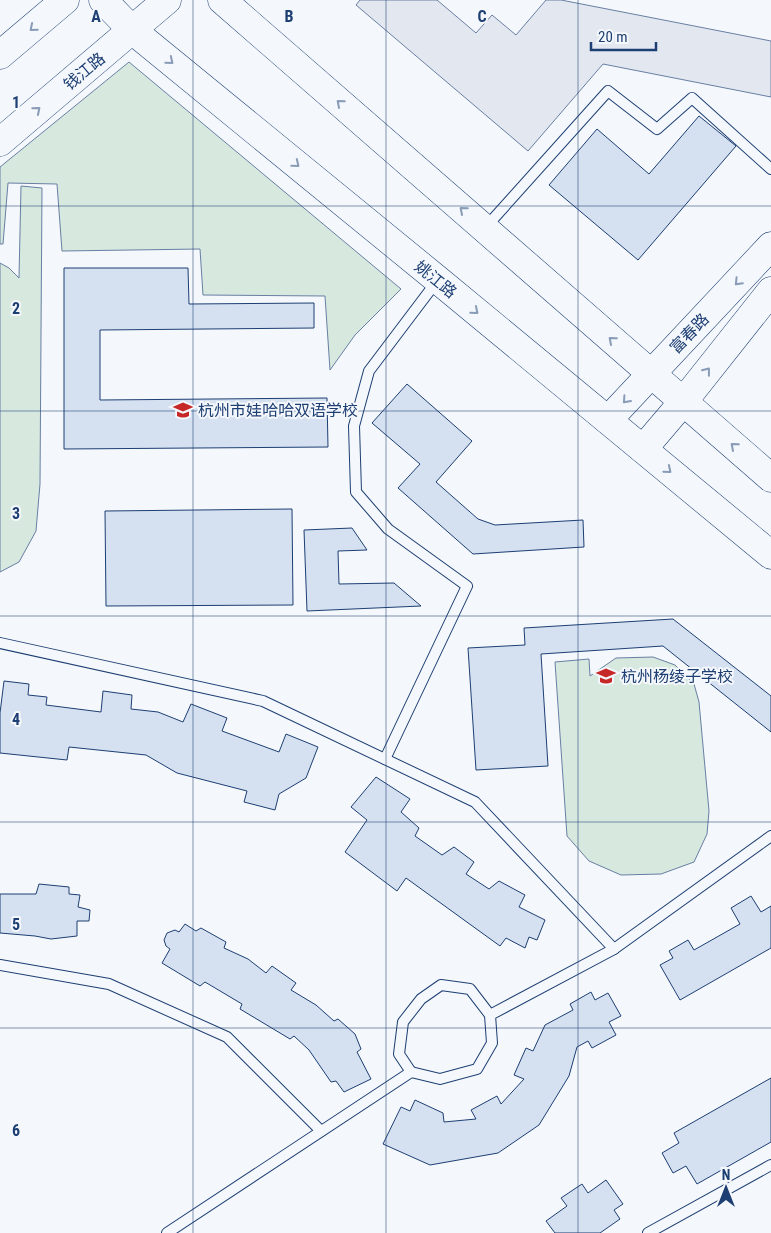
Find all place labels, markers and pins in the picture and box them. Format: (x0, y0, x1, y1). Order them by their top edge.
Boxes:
school or university icon: 杭州市娃哈哈双语学校 (172, 399, 194, 421)
place label: 杭州市娃哈哈双语学校 (198, 401, 358, 420)
school or university icon: 杭州杨绫子学校 (595, 665, 617, 687)
place label: 杭州杨绫子学校 (621, 667, 733, 686)

